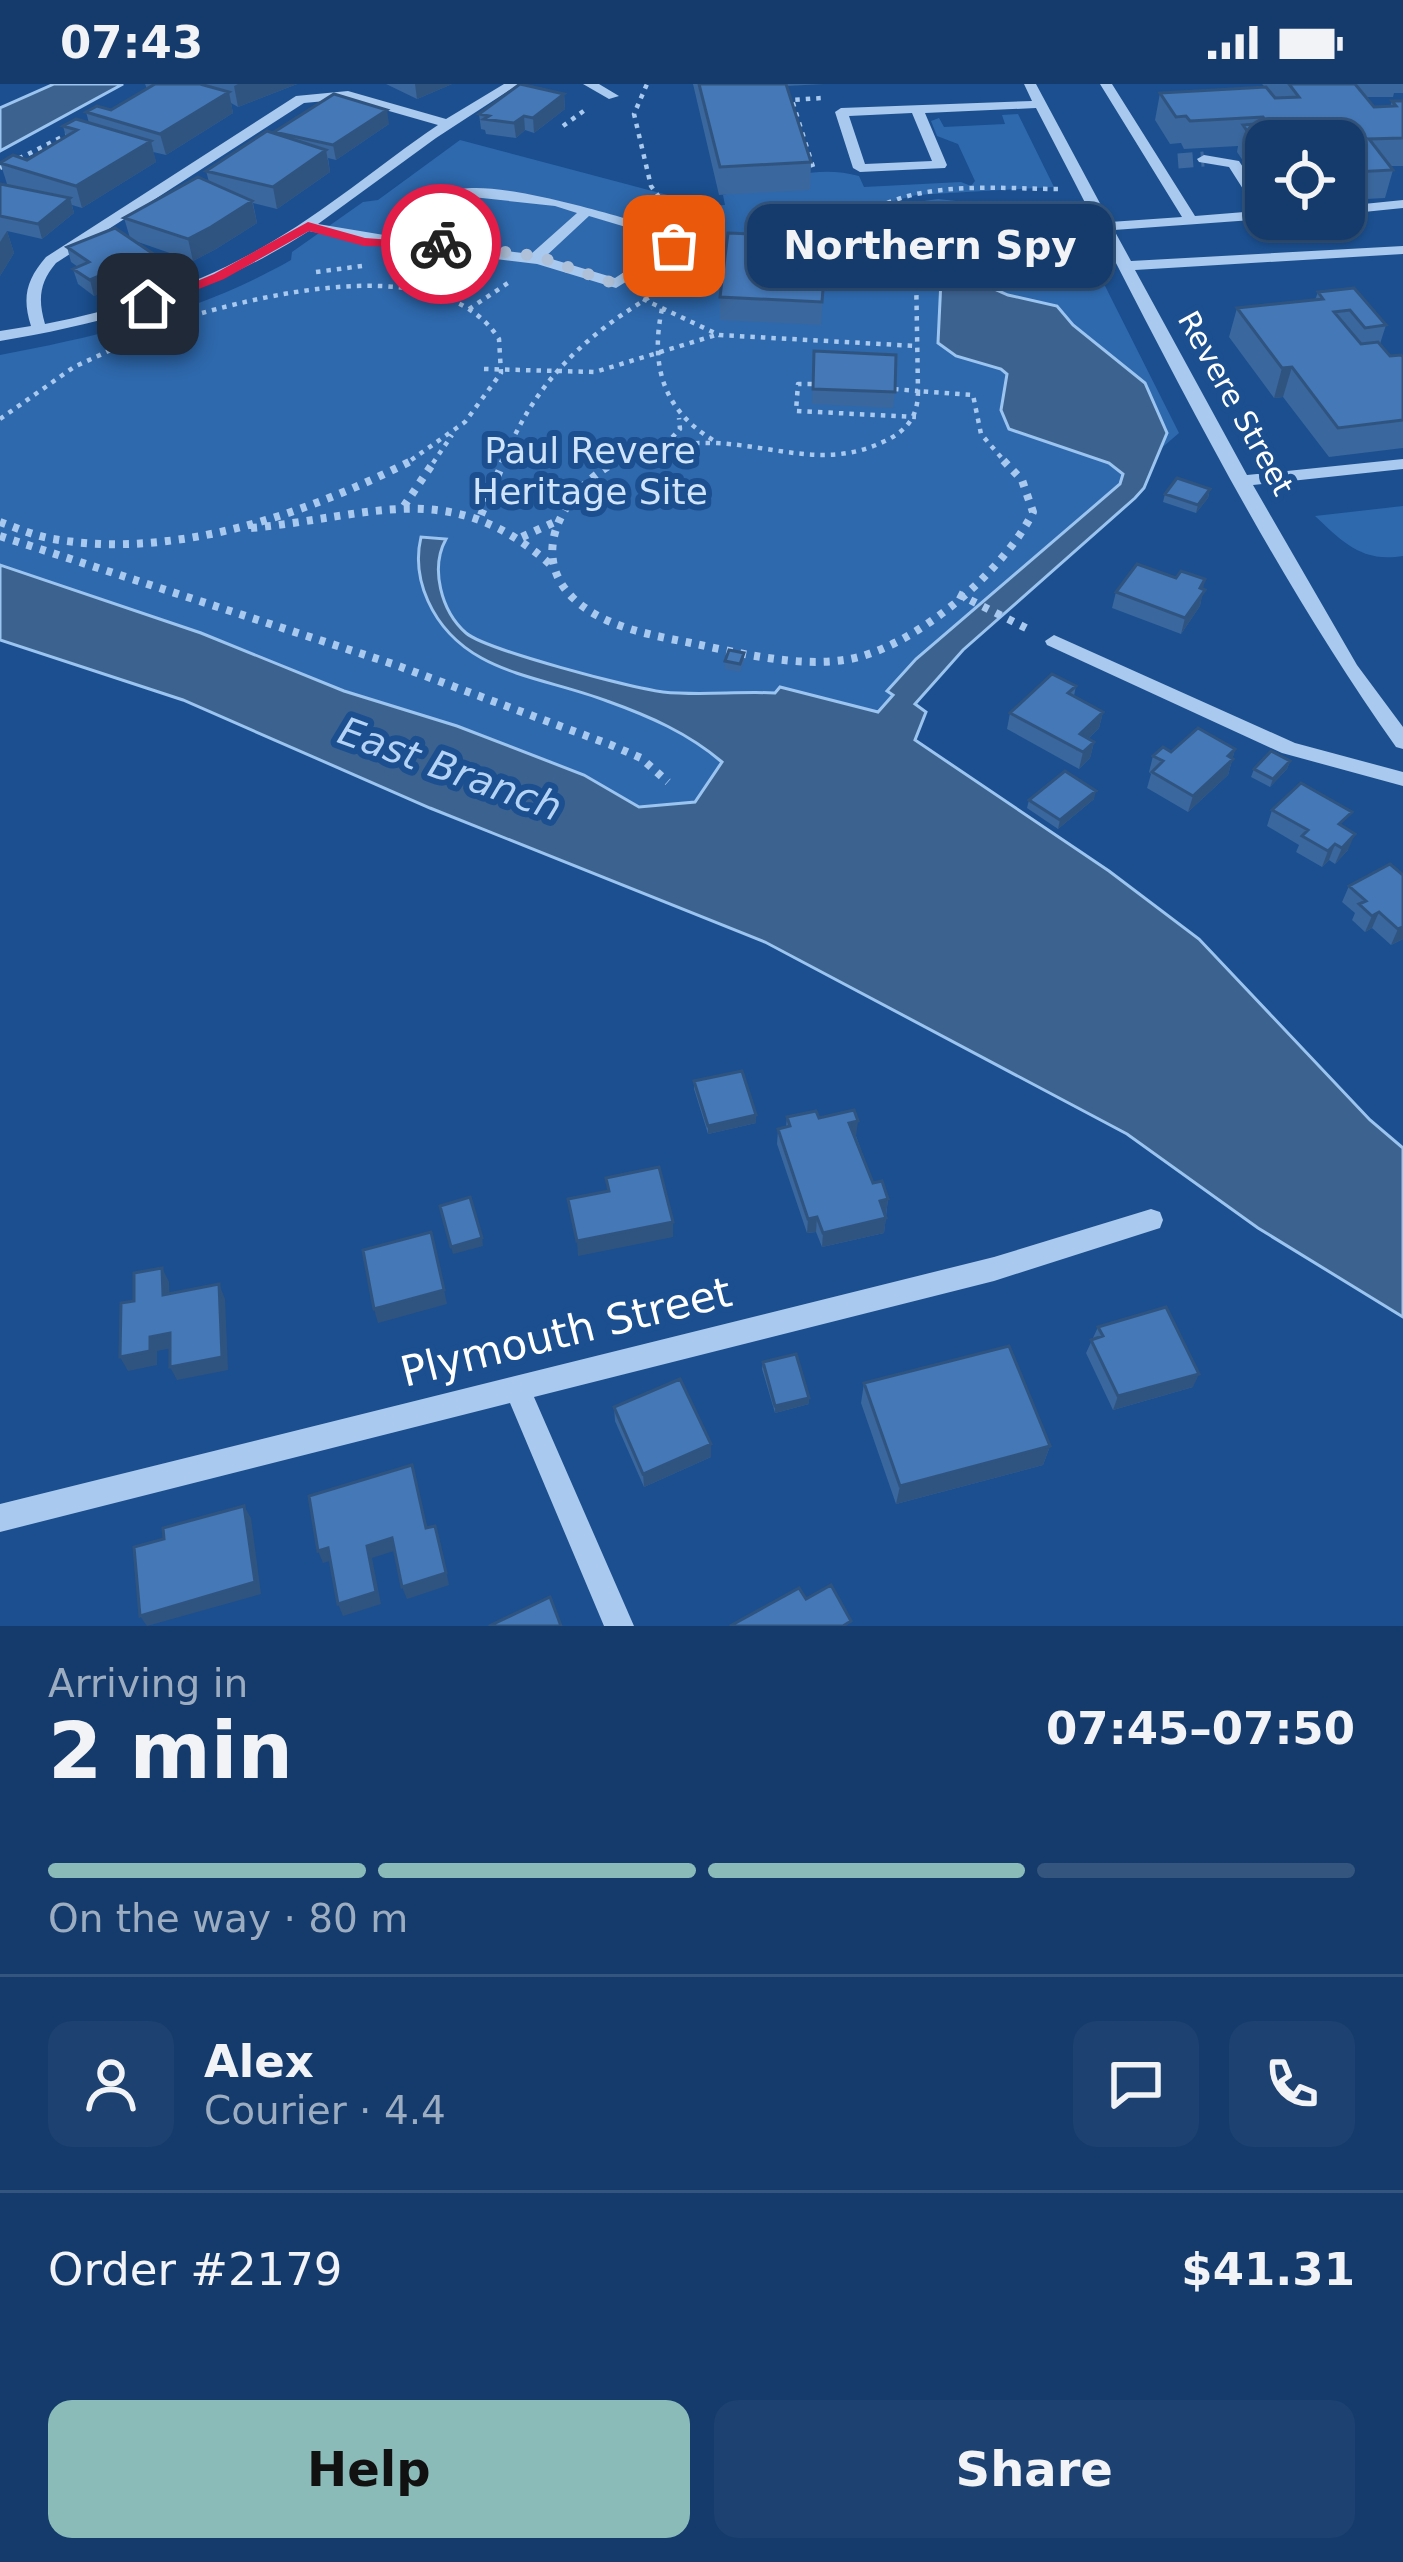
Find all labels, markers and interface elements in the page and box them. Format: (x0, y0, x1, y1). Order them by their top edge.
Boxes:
text: 07:43 (60, 16, 203, 69)
map controls (1245, 120, 1365, 240)
button: locate (1245, 120, 1365, 240)
courier (381, 184, 501, 304)
pin (623, 195, 725, 297)
callout: Northern Spy (746, 204, 1112, 288)
icon: bike (408, 211, 474, 277)
icon: bag (641, 213, 707, 279)
text: Northern Spy (783, 223, 1077, 268)
pin (97, 253, 199, 355)
icon: home (115, 271, 181, 337)
street label: Revere Street (1171, 305, 1301, 501)
park label: Paul Revere Heritage Site (472, 430, 708, 512)
water label: East Branch (332, 708, 568, 830)
street label: Plymouth Street (396, 1267, 736, 1397)
text: Arriving in (48, 1661, 248, 1706)
text: 07:45–07:50 (1046, 1702, 1355, 1755)
text: 2 min (48, 1706, 293, 1796)
text: On the way · 80 m (48, 1896, 408, 1941)
button: person (48, 2021, 174, 2147)
button: chat (1073, 2021, 1199, 2147)
button: phone (1229, 2021, 1355, 2147)
text: Alex (204, 2035, 314, 2088)
text: Courier · 4.4 (204, 2088, 446, 2133)
text: Order #2179 (48, 2243, 342, 2296)
text: $41.31 (1181, 2243, 1355, 2296)
button: Help (48, 2400, 690, 2538)
button: Share (714, 2400, 1355, 2538)

